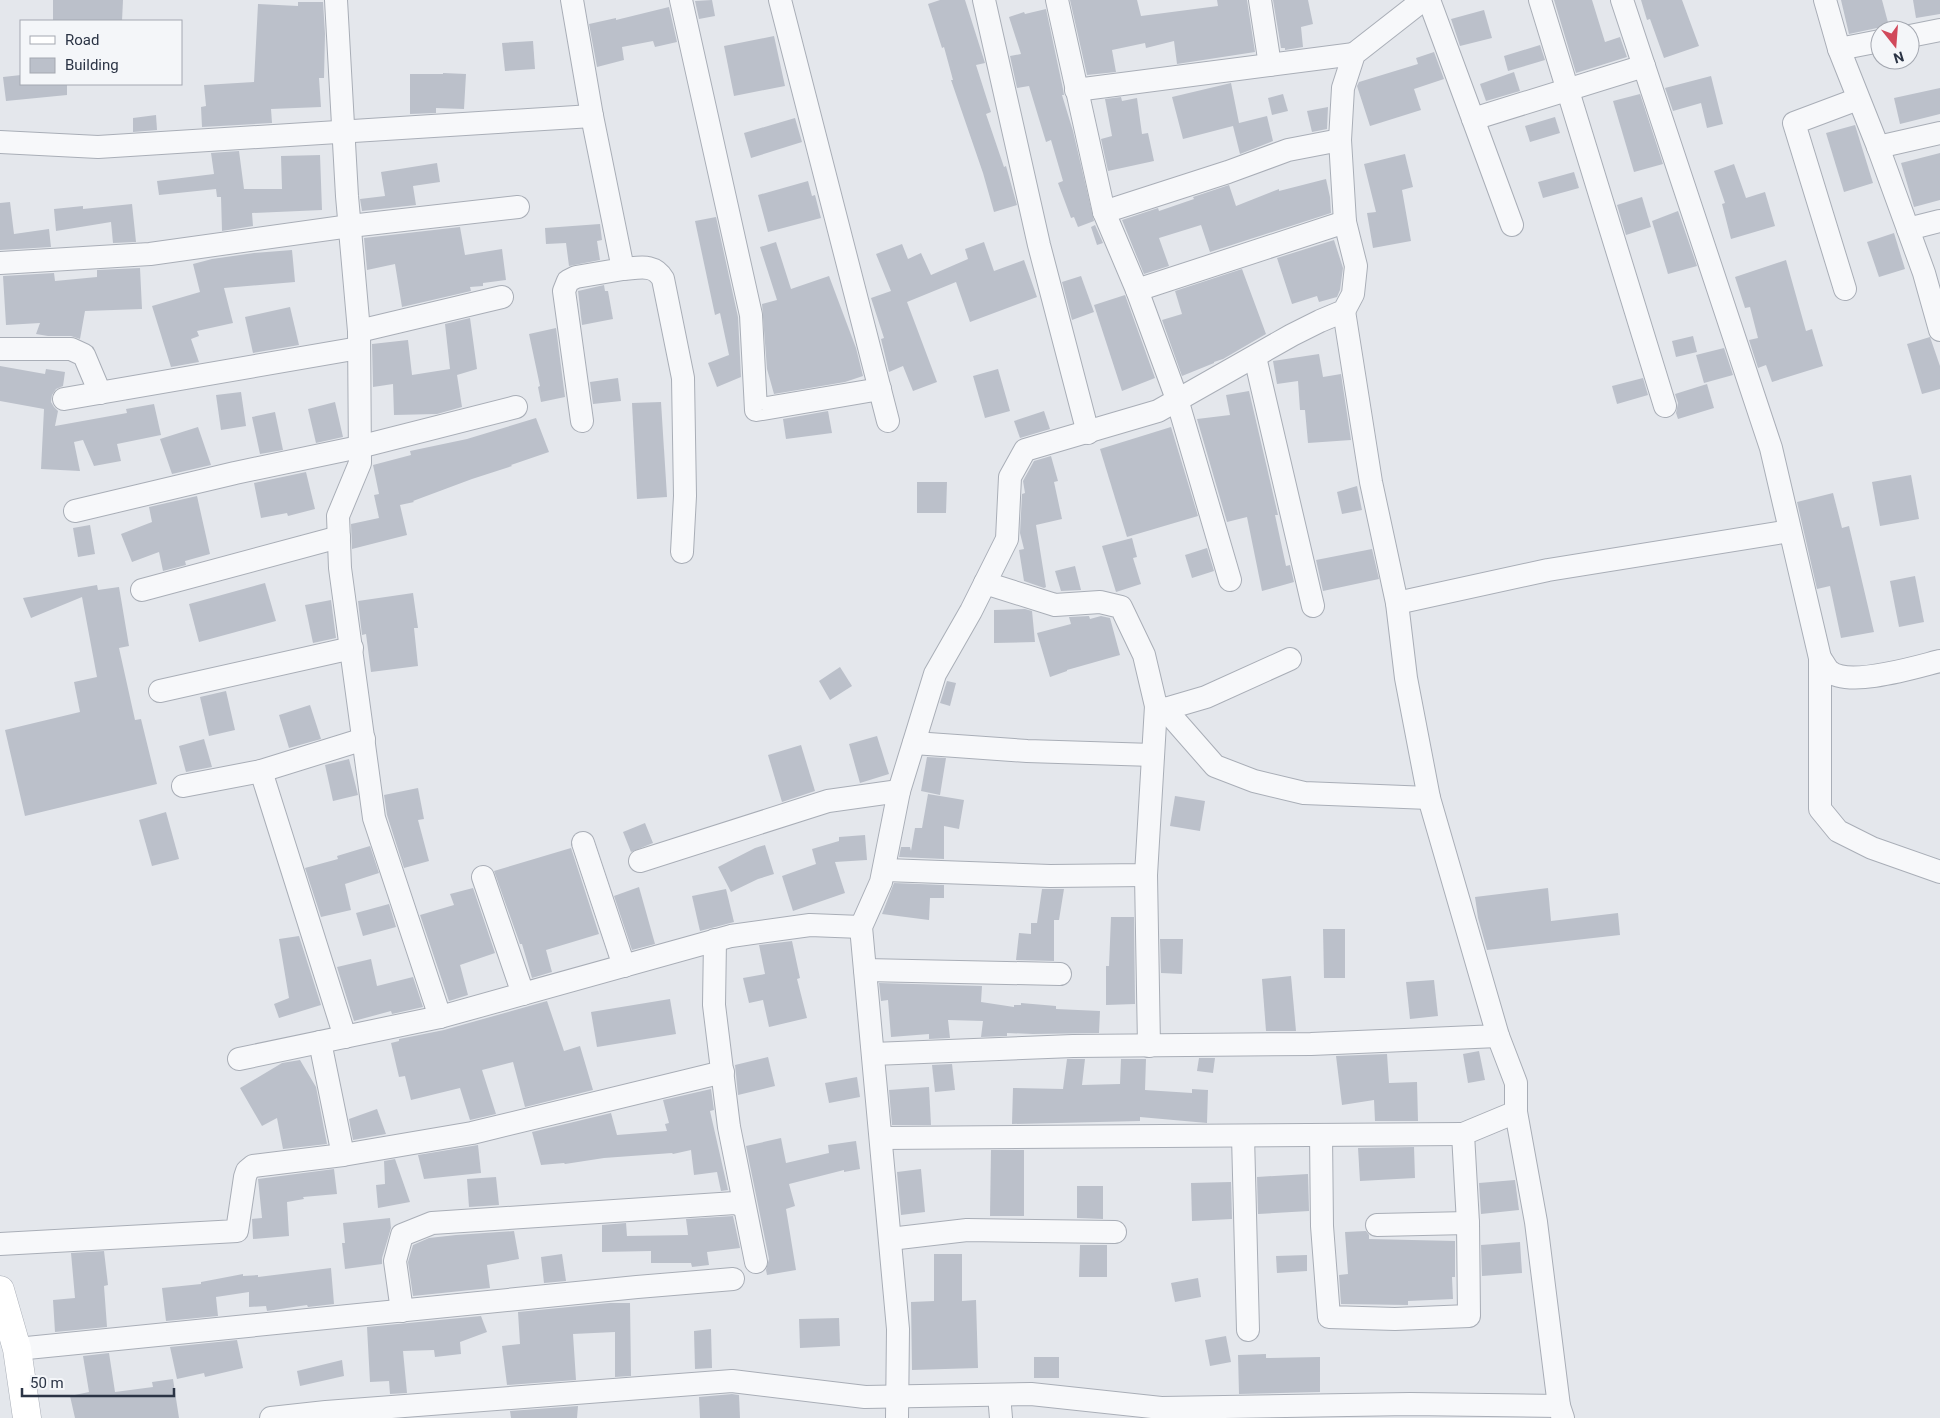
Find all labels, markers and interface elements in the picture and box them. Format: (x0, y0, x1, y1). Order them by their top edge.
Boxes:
legend (20, 20, 182, 85)
north arrow (1870, 20, 1920, 70)
text: Road (65, 31, 99, 49)
text: N (1892, 48, 1906, 67)
text: Building (65, 56, 119, 74)
scale bar (22, 1366, 175, 1398)
text: 50 m (30, 1374, 64, 1392)

